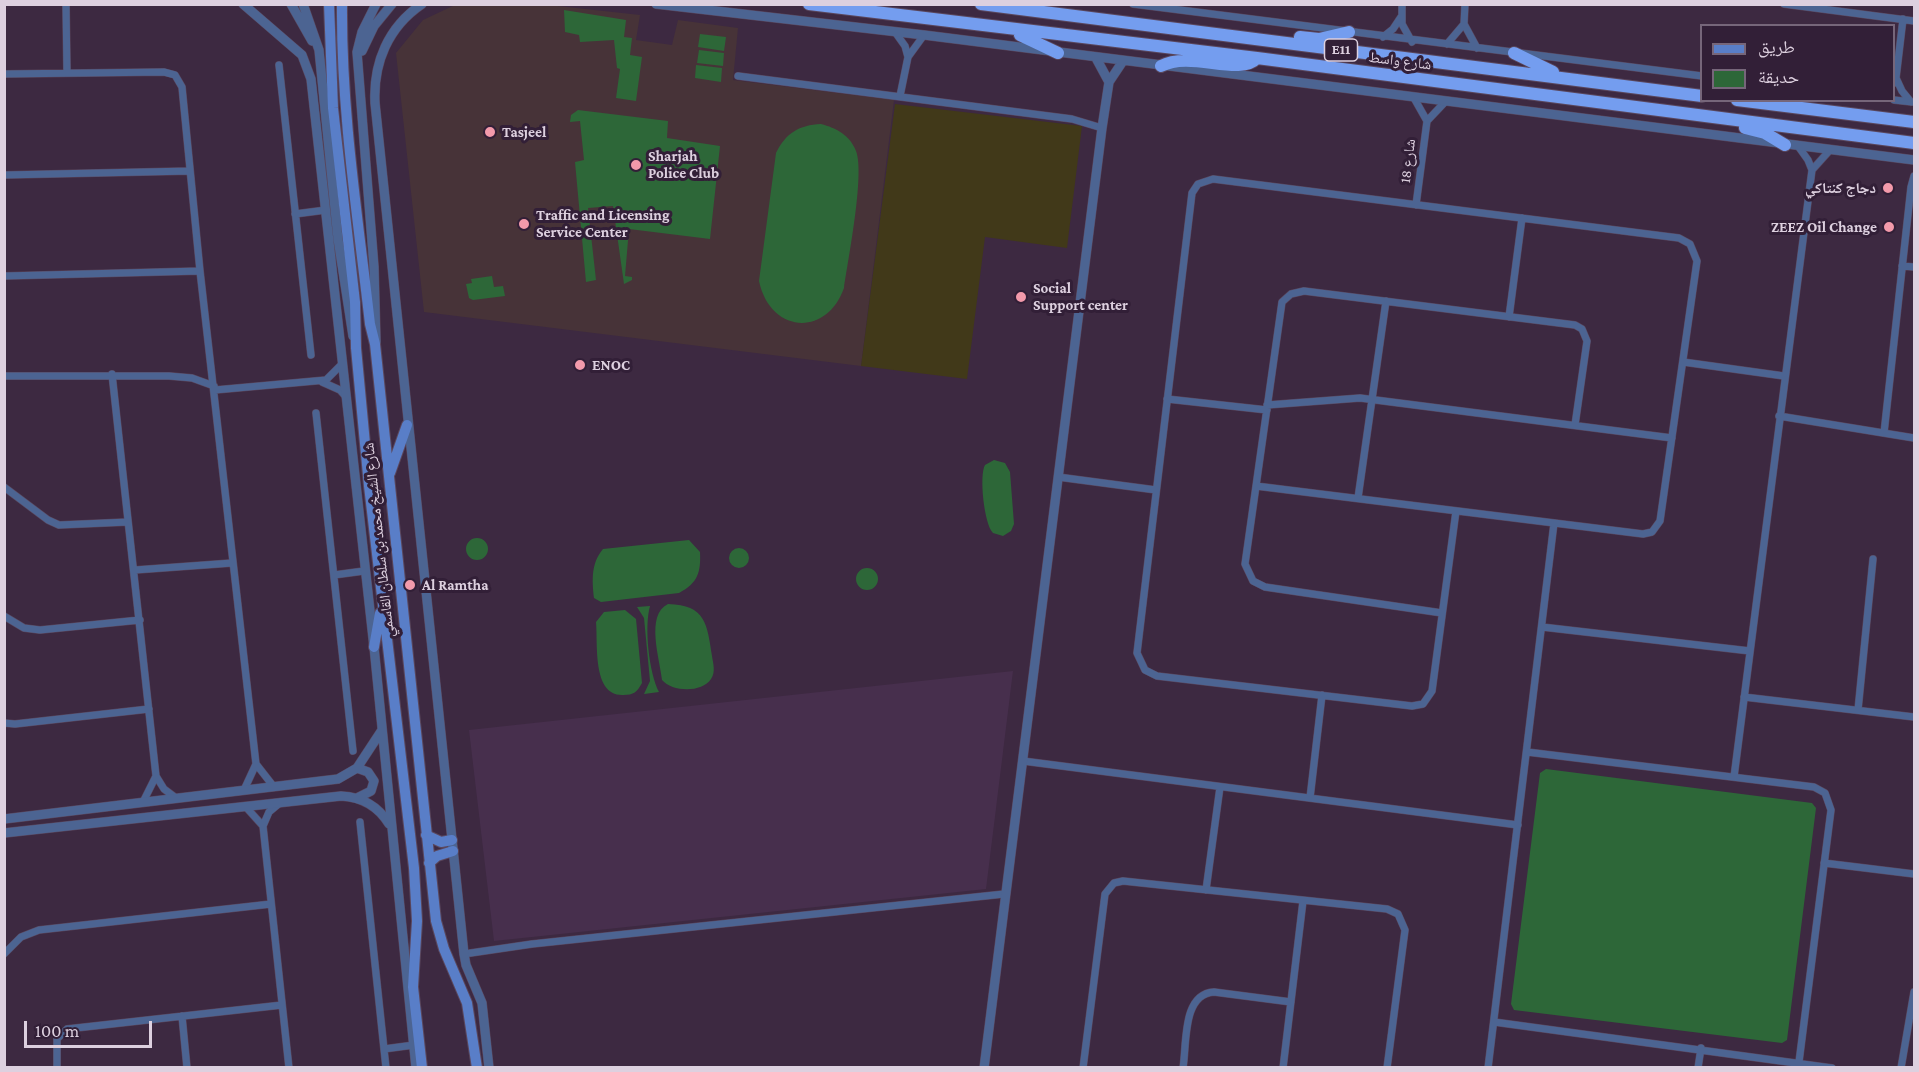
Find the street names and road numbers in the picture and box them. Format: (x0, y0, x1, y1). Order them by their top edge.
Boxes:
road number: E11 (1324, 39, 1358, 61)
street label: شارع واسط (1367, 48, 1433, 74)
street label: شارع 18 (1396, 138, 1420, 184)
street label: شارع الشيخ محمد بن سلطان القاسمي (360, 442, 398, 638)

